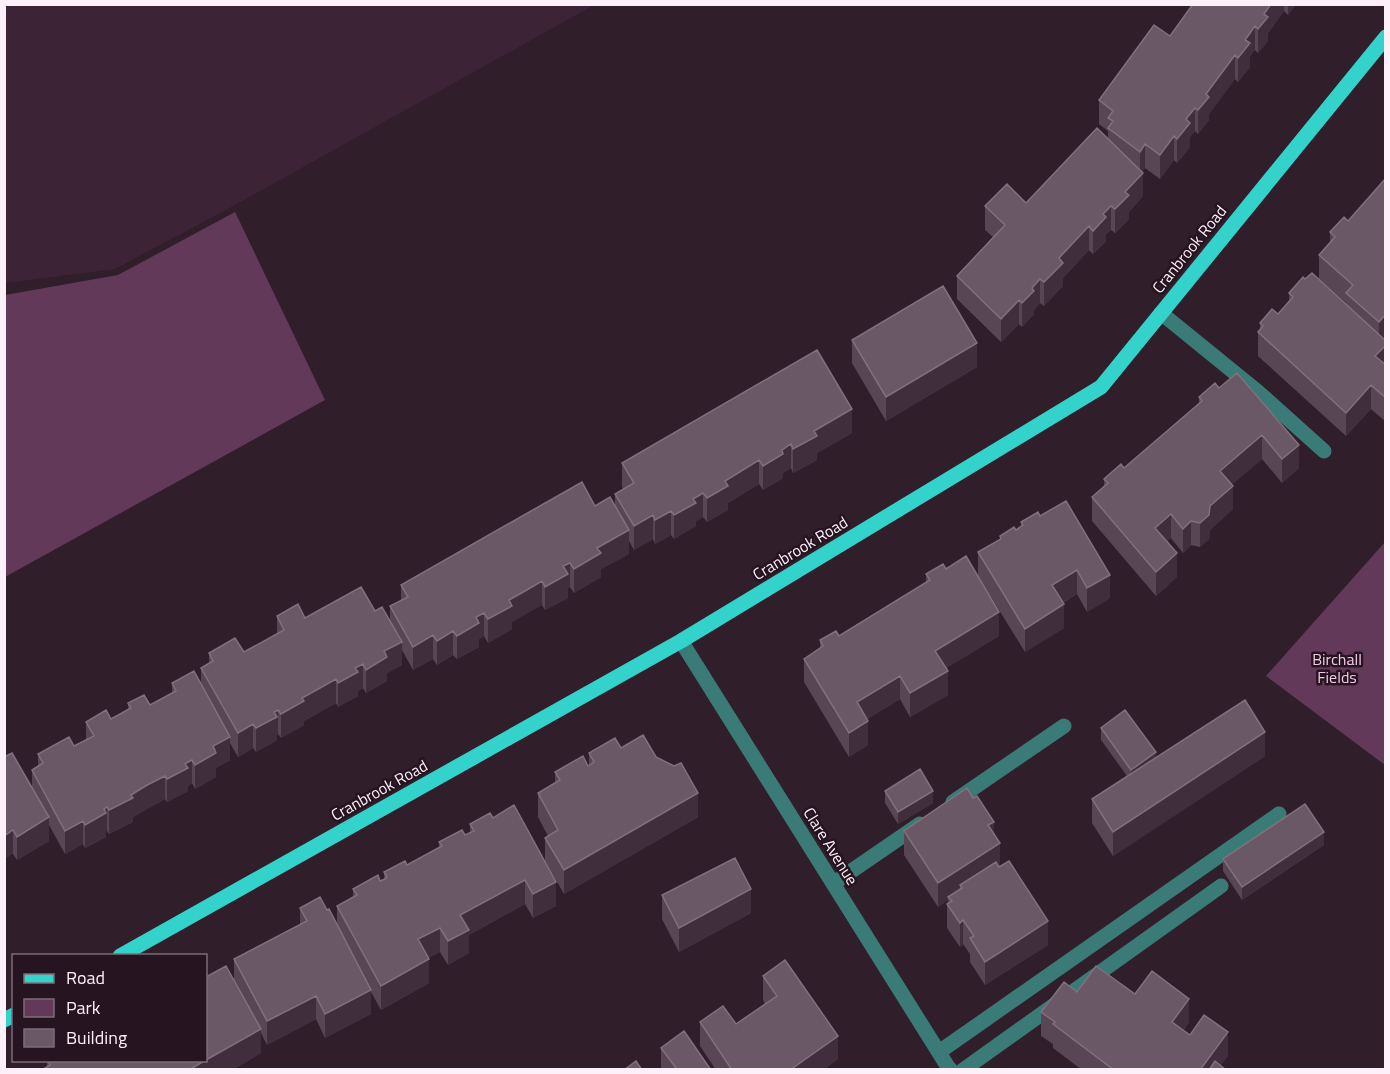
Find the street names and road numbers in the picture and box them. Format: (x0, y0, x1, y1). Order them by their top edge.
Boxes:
street label: Cranbrook Road (1146, 200, 1232, 298)
street label: Cranbrook Road (748, 510, 852, 586)
street label: Cranbrook Road (326, 753, 432, 827)
street label: Clare Avenue (798, 803, 864, 889)

